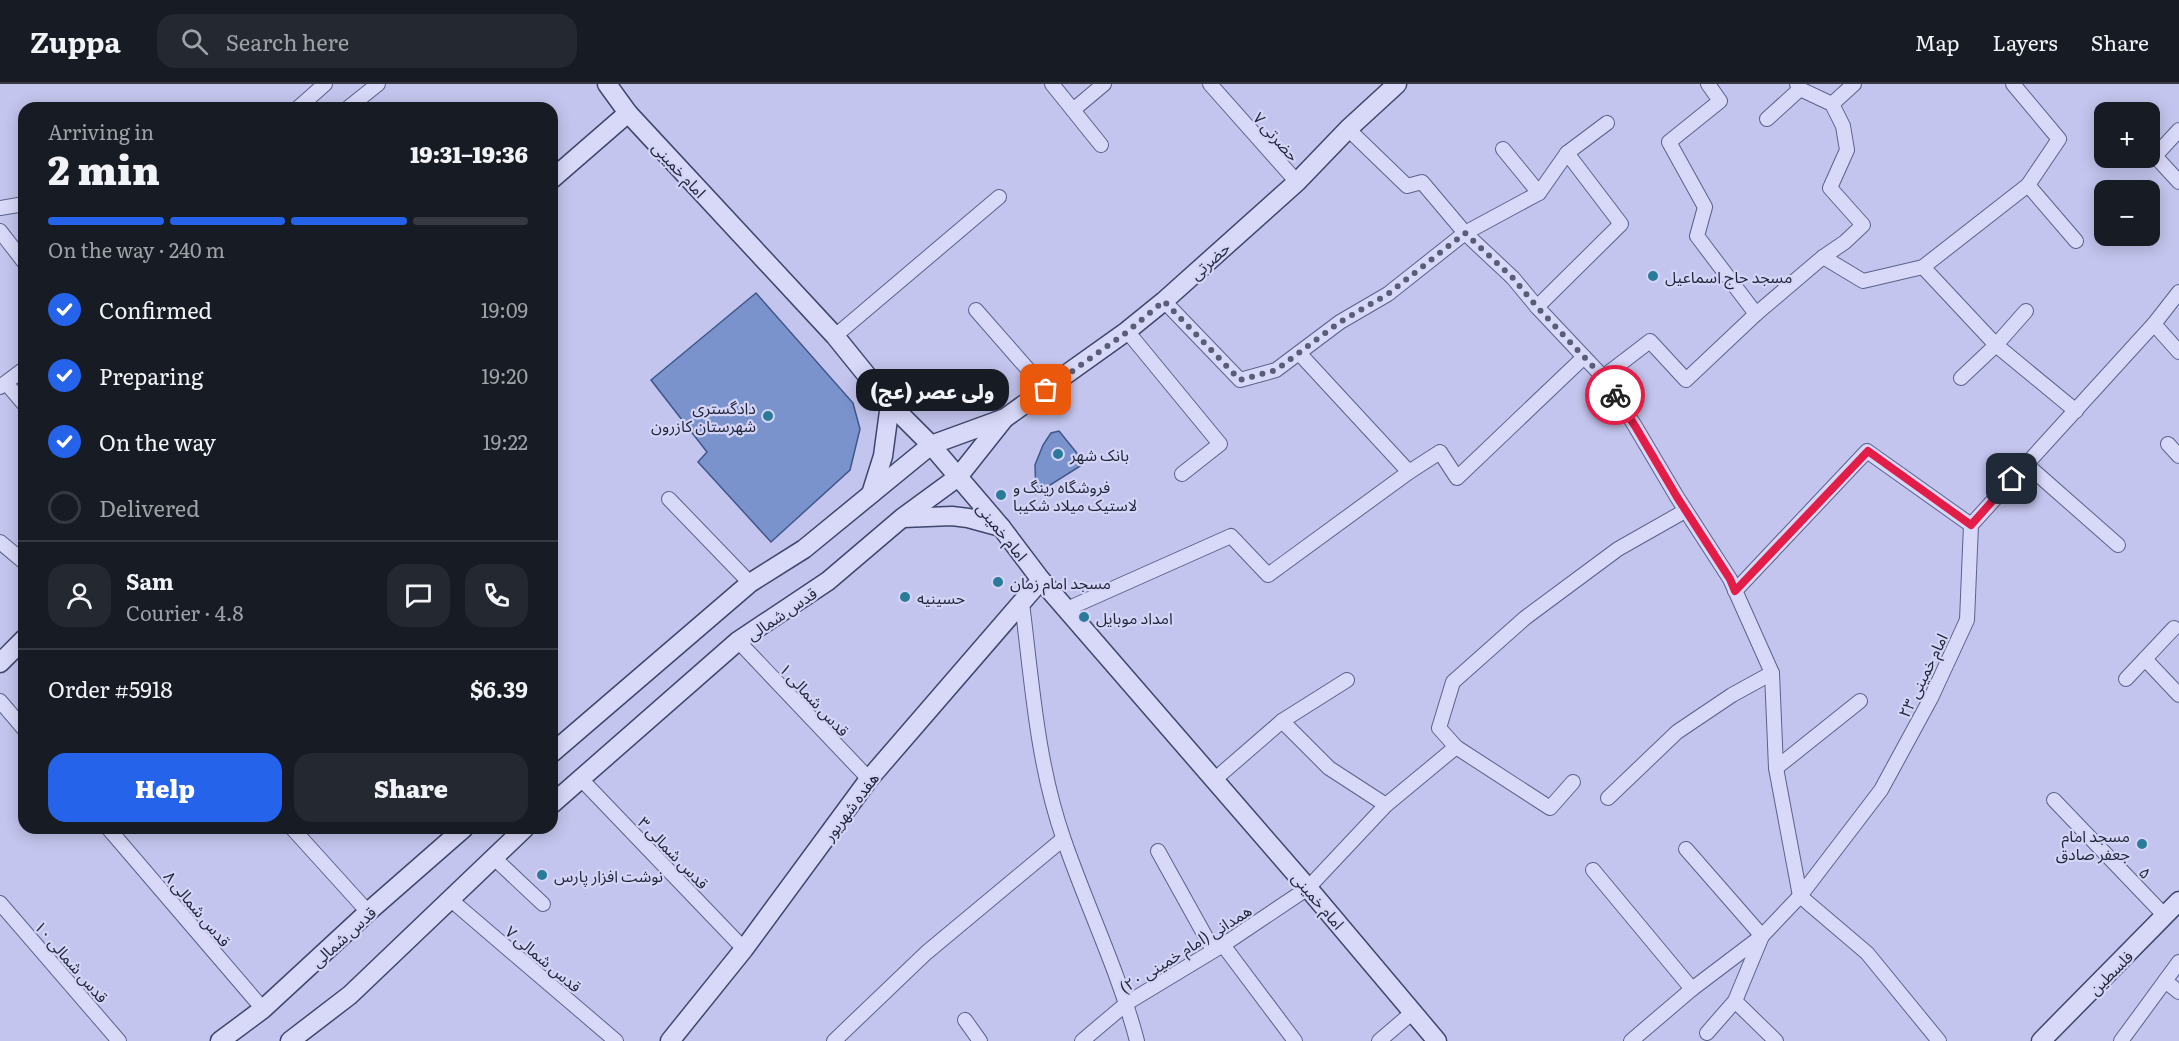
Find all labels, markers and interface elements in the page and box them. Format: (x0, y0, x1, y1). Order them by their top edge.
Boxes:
search box (157, 14, 577, 68)
text: Zuppa (30, 20, 121, 62)
icon: search (178, 25, 211, 58)
text: Search here (226, 25, 349, 58)
text: Map (1915, 26, 1960, 57)
text: Layers (1993, 26, 2058, 57)
text: Share (2091, 26, 2149, 57)
map controls (2094, 102, 2160, 246)
button: + (2094, 102, 2160, 168)
street label: حضرتی ۷ (1248, 106, 1306, 166)
text: Arriving in (48, 116, 154, 146)
street label: امام خمینی (646, 135, 713, 204)
text: 19:31–19:36 (410, 137, 528, 170)
text: 2 min (48, 139, 160, 197)
button: − (2094, 180, 2160, 246)
text: On the way · 240 m (48, 234, 225, 264)
street label: حضرتی (1183, 235, 1235, 285)
place label: مسجد حاج اسماعیل (1665, 264, 1792, 290)
marker: مسجد حاج اسماعیل (1646, 269, 1660, 283)
icon: check (48, 293, 81, 326)
text: Confirmed (99, 293, 212, 326)
text: 19:09 (481, 294, 528, 324)
icon: check (48, 359, 81, 392)
text: Preparing (99, 359, 203, 392)
text: 19:20 (481, 360, 528, 390)
pin (1020, 364, 1071, 415)
courier (1585, 365, 1645, 425)
callout: ولی عصر (عج) (857, 369, 1010, 411)
icon: bag (1029, 373, 1062, 406)
text: ولی عصر (عج) (871, 375, 994, 405)
icon: bike (1599, 379, 1632, 412)
place label: دادگستری شهرستان کازرون (651, 395, 756, 437)
marker: دادگستری شهرستان کازرون (761, 409, 775, 423)
icon: check (48, 425, 81, 458)
text: On the way (99, 425, 216, 458)
text: 19:22 (483, 426, 528, 456)
place label: بانک شهر (1069, 442, 1129, 466)
marker: بانک شهر (1051, 447, 1065, 461)
pin (1986, 453, 2037, 504)
icon: home (1995, 462, 2028, 495)
place label: فروشگاه رینگ و لاستیک میلاد شکیبا (1013, 474, 1137, 516)
marker: فروشگاه رینگ و لاستیک میلاد شکیبا (994, 488, 1008, 502)
text: Delivered (99, 491, 200, 524)
street label: امام خمینی (970, 496, 1034, 567)
button: person (48, 564, 111, 627)
text: Sam (126, 564, 174, 597)
button: chat (387, 564, 450, 627)
button: phone (465, 564, 528, 627)
place label: مسجد امام زمان (1010, 570, 1111, 596)
marker: مسجد امام زمان (991, 575, 1005, 589)
street label: قدس شمالی (741, 581, 821, 645)
place label: حسینیه (917, 585, 965, 609)
marker: حسینیه (898, 590, 912, 604)
text: Courier · 4.8 (126, 597, 243, 627)
place label: امداد موبایل (1096, 605, 1173, 629)
marker: امداد موبایل (1077, 610, 1091, 624)
street label: امام خمینی ۲۳ (1891, 629, 1955, 722)
street label: قدس شمالی ۱ (775, 657, 855, 741)
text: Order #5918 (48, 672, 173, 705)
text: $6.39 (470, 672, 528, 705)
button: Help (48, 753, 282, 822)
button: Share (294, 753, 528, 822)
street label: هفده شهریور (816, 767, 884, 846)
street label: ۳ قدس شمالی (633, 810, 715, 894)
place label: مسجد امام جعفر صادق (2056, 823, 2130, 865)
marker: مسجد امام جعفر صادق (2135, 837, 2149, 851)
street label: ۵ (2134, 860, 2158, 884)
place label: نوشت افزار پارس (554, 863, 663, 887)
street label: قدس شمالی ۸ (159, 865, 237, 951)
street label: امام خمینی (1286, 866, 1351, 935)
marker: نوشت افزار پارس (535, 868, 549, 882)
street label: همدانی (امام خمینی ۲۰) (1114, 898, 1257, 1000)
street label: قدس شمالی (305, 900, 381, 972)
street label: قدس شمالی ۱۰ (29, 915, 115, 1007)
street label: ۷ قدس شمالی (501, 919, 587, 997)
street label: فلسطین (2082, 944, 2138, 1000)

